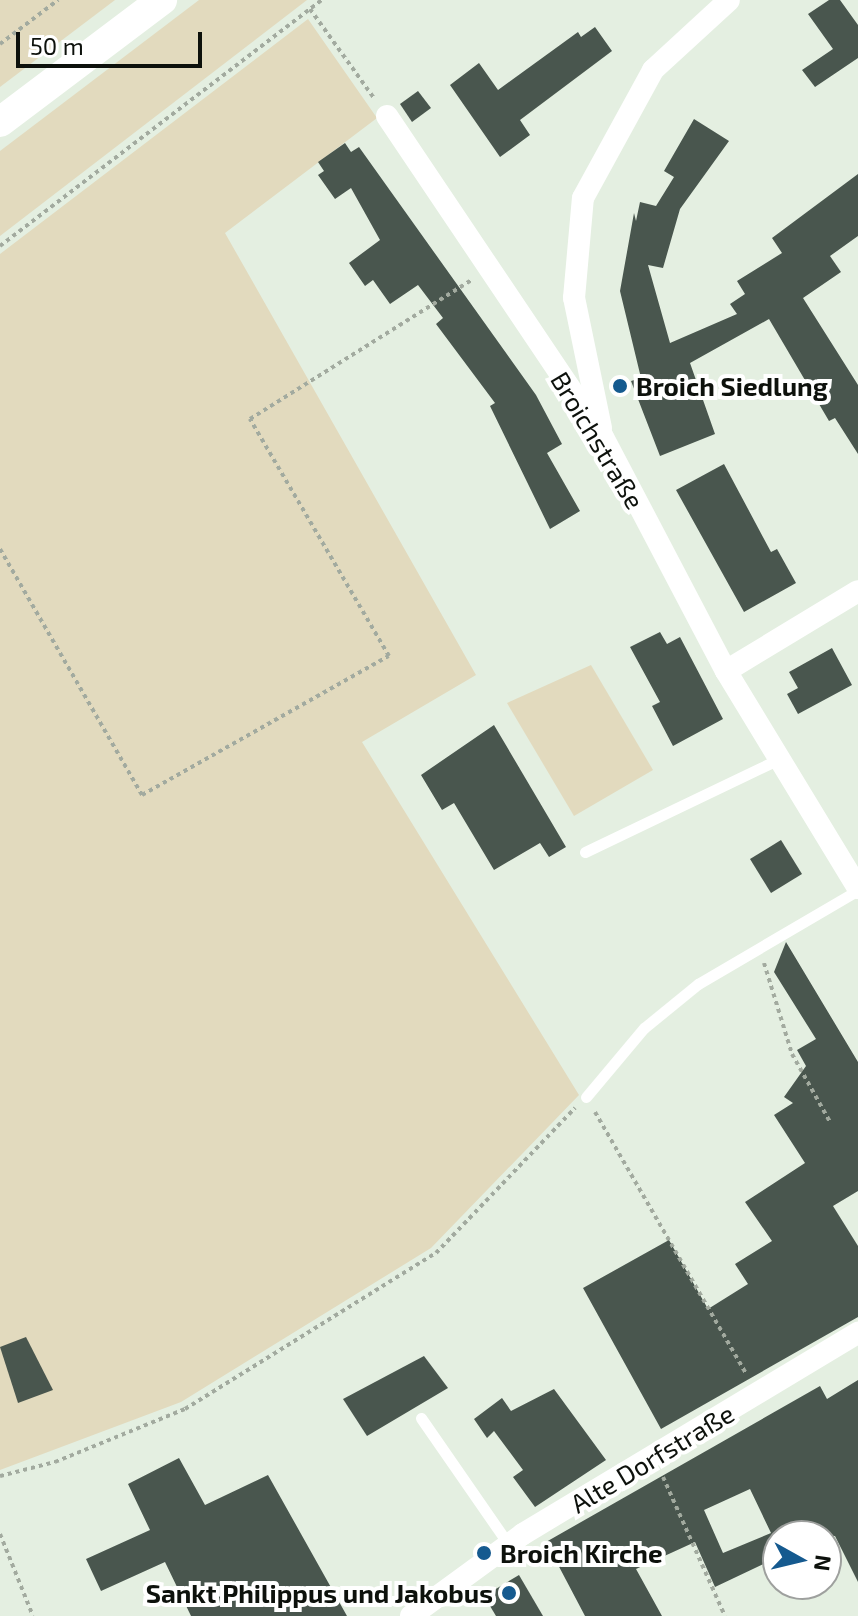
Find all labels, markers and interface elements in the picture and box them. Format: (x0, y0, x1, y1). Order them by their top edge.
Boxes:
scale bar (20, 16, 206, 66)
text: 50 m (30, 31, 84, 60)
street label: Broichstraße (545, 366, 651, 514)
place label: Broich Siedlung (636, 370, 828, 402)
marker: Broich Siedlung (611, 377, 629, 395)
street label: Alte Dorfstraße (565, 1397, 739, 1519)
north arrow (762, 1520, 842, 1600)
place label: Broich Kirche (500, 1537, 663, 1569)
marker: Broich Kirche (475, 1544, 493, 1562)
text: N (810, 1553, 838, 1573)
place label: Sankt Philippus und Jakobus (145, 1577, 493, 1609)
marker: Sankt Philippus und Jakobus (500, 1584, 518, 1602)

